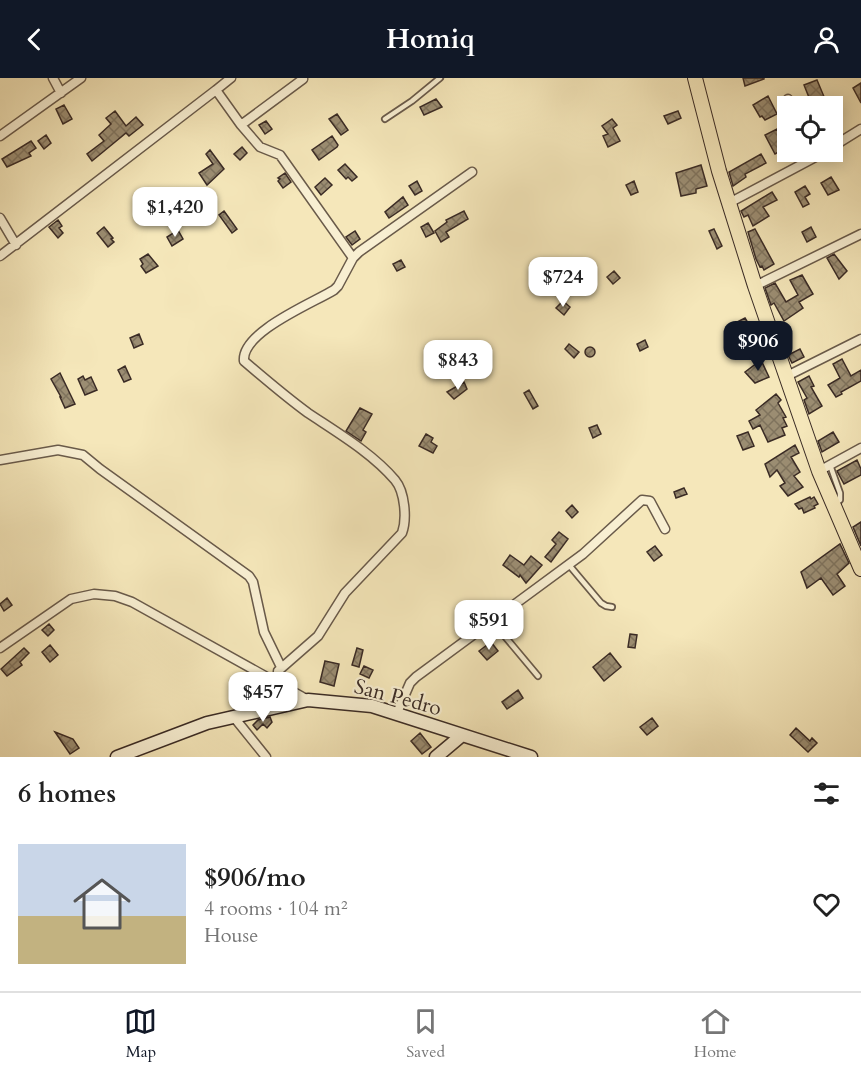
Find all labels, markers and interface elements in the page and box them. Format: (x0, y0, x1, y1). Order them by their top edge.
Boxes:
text: Homiq (386, 21, 475, 58)
icon: back (18, 23, 51, 56)
icon: person (810, 23, 843, 56)
map controls (777, 96, 843, 162)
button: locate (777, 96, 843, 162)
pin: $1,420 (126, 187, 224, 238)
text: $1,420 (146, 193, 204, 220)
pin: $724 (527, 257, 599, 308)
text: $724 (543, 263, 583, 290)
pin: $906 (722, 321, 794, 372)
text: $906 (738, 327, 778, 354)
pin: $843 (422, 340, 494, 391)
text: $843 (438, 346, 478, 373)
pin: $591 (453, 600, 525, 651)
text: $591 (469, 606, 509, 633)
pin: $457 (227, 672, 299, 723)
street label: San Pedro (351, 672, 445, 723)
text: $457 (243, 678, 283, 705)
text: 6 homes (18, 776, 116, 811)
icon: filters (810, 777, 843, 810)
text: $906/mo (204, 860, 306, 895)
icon: home (66, 868, 138, 940)
icon: heart (810, 888, 843, 921)
text: 4 rooms · 104 m² (204, 895, 348, 922)
text: House (204, 922, 258, 949)
tab: Map (124, 1005, 157, 1063)
tab: Saved (406, 1005, 445, 1063)
tab: Home (694, 1005, 737, 1063)

